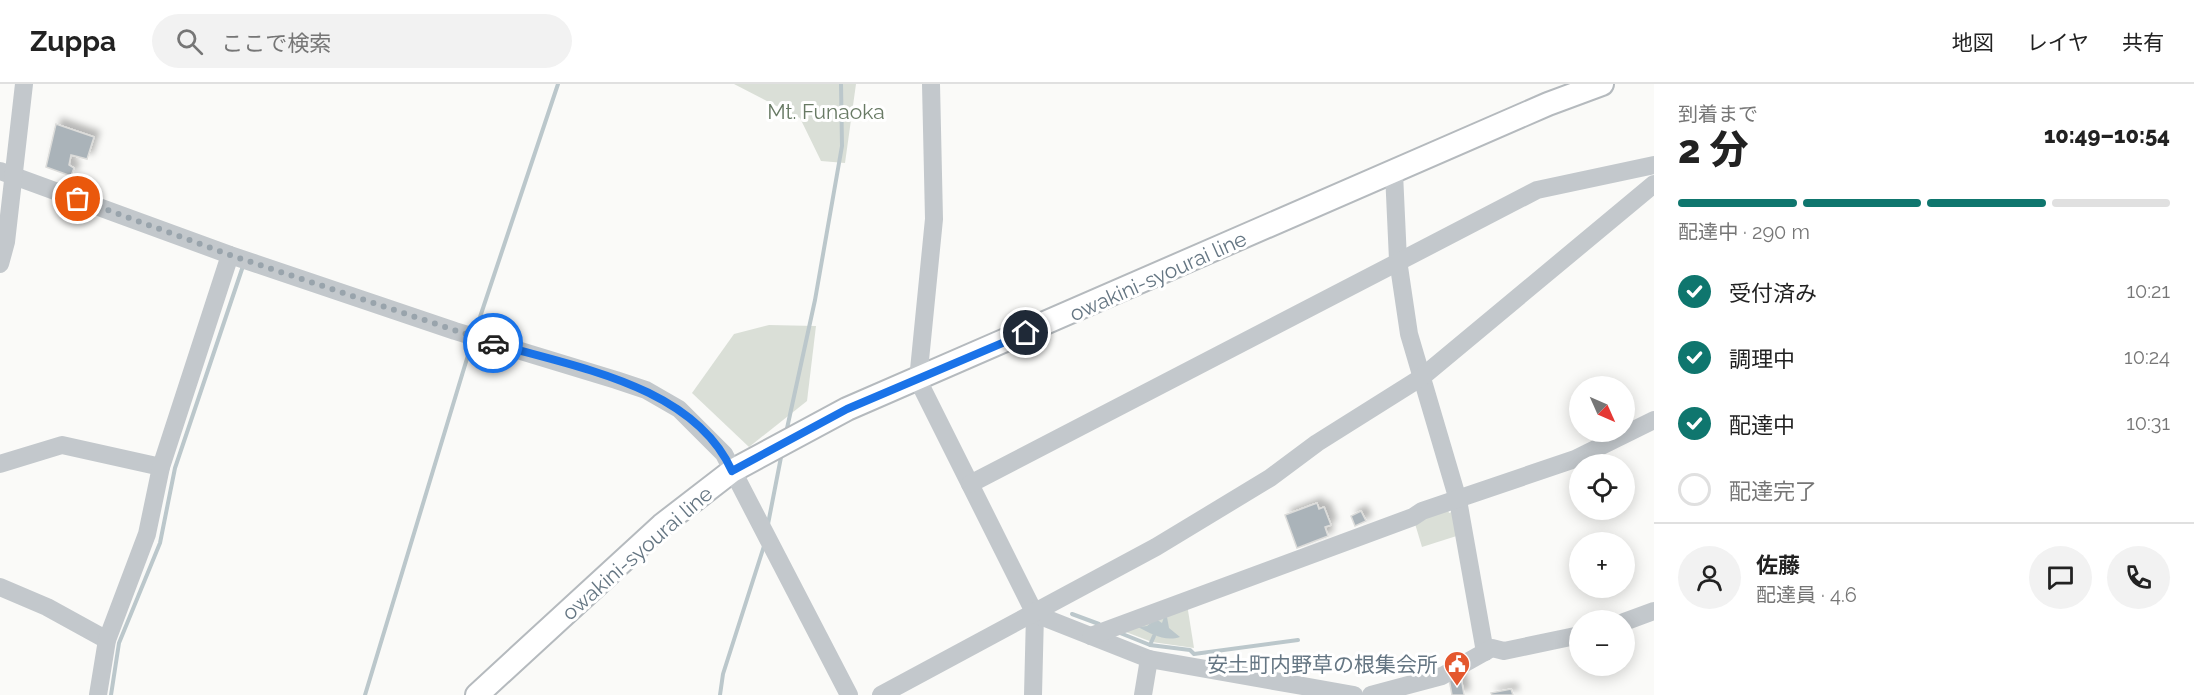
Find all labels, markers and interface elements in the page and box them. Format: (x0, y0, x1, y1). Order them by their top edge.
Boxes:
search box (152, 14, 572, 68)
text: Zuppa (30, 25, 116, 58)
icon: search (173, 25, 206, 58)
text: ここで検索 (221, 30, 331, 56)
text: 地図 (1952, 30, 1994, 55)
text: レイヤ (2027, 30, 2089, 55)
text: 共有 (2122, 30, 2164, 55)
park label: Mt. Funaoka (767, 99, 885, 124)
text: 到着まで (1678, 102, 1758, 126)
text: 10:49–10:54 (2044, 122, 2170, 148)
text: 2 分 (1678, 126, 1749, 172)
pin (52, 173, 103, 224)
icon: bag (61, 182, 94, 215)
text: 配達中 · 290 m (1678, 220, 1810, 244)
street label: owakini-syourai line (1066, 226, 1250, 326)
icon: check (1678, 275, 1711, 308)
text: 10:21 (2126, 279, 2170, 303)
text: 受付済み (1729, 280, 1817, 306)
pin (1000, 307, 1051, 358)
courier (463, 313, 523, 373)
icon: home (1009, 316, 1042, 349)
icon: car (477, 327, 510, 360)
icon: check (1678, 341, 1711, 374)
text: 10:24 (2124, 345, 2170, 369)
text: 調理中 (1729, 346, 1795, 372)
north arrow (1569, 376, 1635, 442)
map controls (1569, 376, 1635, 676)
icon: check (1678, 407, 1711, 440)
text: 10:31 (2126, 411, 2170, 435)
text: 配達中 (1729, 412, 1795, 438)
button: locate (1569, 454, 1635, 520)
text: 配達完了 (1729, 478, 1817, 504)
street label: owakini-syourai line (557, 481, 717, 625)
button: + (1569, 532, 1635, 598)
button: person (1678, 546, 1741, 609)
button: chat (2029, 546, 2092, 609)
button: phone (2107, 546, 2170, 609)
text: 佐藤 (1756, 552, 1800, 578)
text: 配達員 · 4.6 (1756, 583, 1857, 607)
button: − (1569, 610, 1635, 676)
public building icon: 安土町内野草の根集会所 (1442, 649, 1472, 687)
place label: 安土町内野草の根集会所 (1207, 652, 1438, 677)

